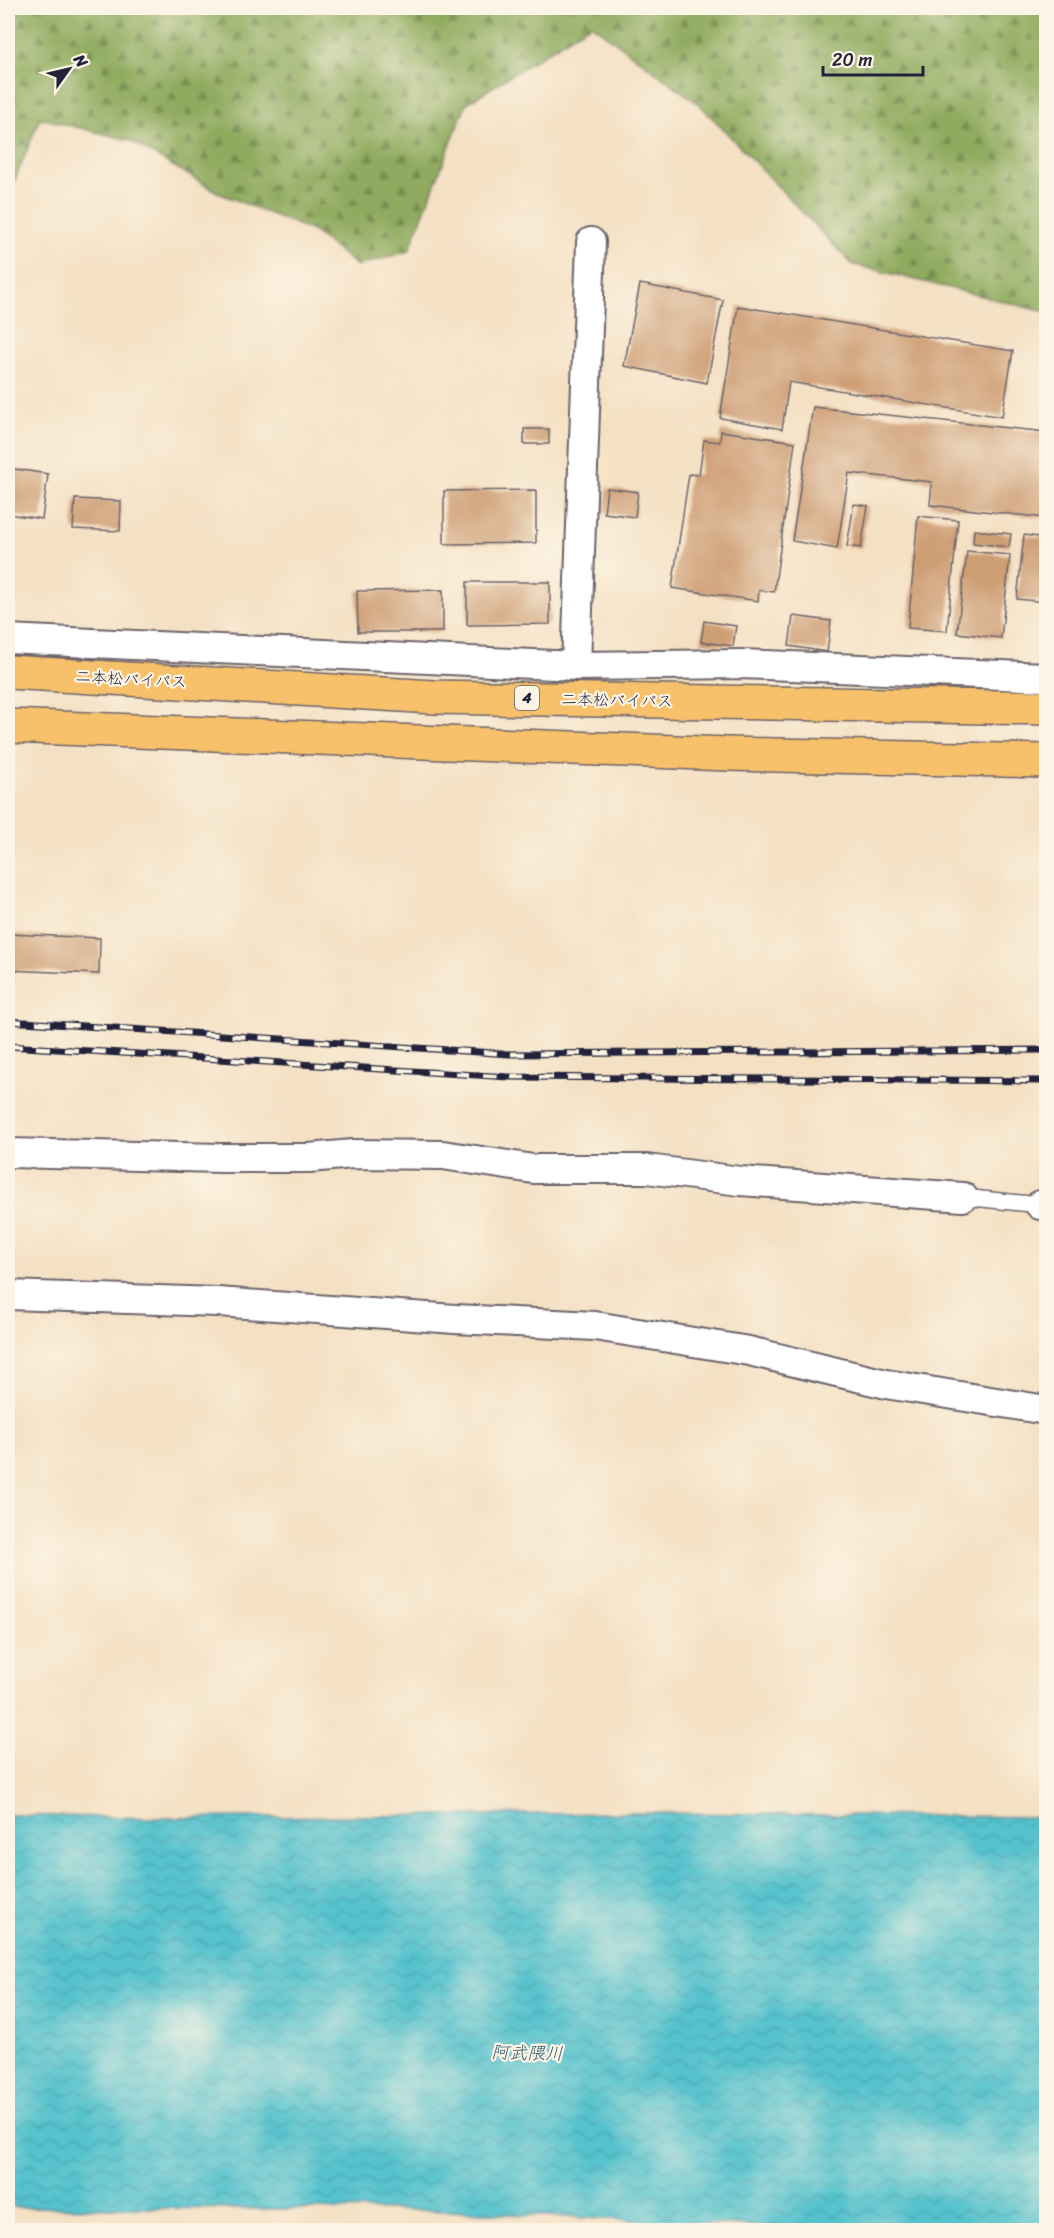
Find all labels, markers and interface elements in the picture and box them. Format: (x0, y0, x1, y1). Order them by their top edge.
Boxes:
north arrow (39, 39, 99, 99)
scale bar (823, 39, 924, 77)
text: 20 m (832, 44, 872, 76)
text: N (65, 47, 97, 74)
street label: 二本松バイパス (74, 662, 188, 696)
street label: 二本松バイパス (561, 685, 673, 715)
road number: 4 (515, 686, 539, 710)
water label: 阿武隈川 (491, 2036, 563, 2070)

